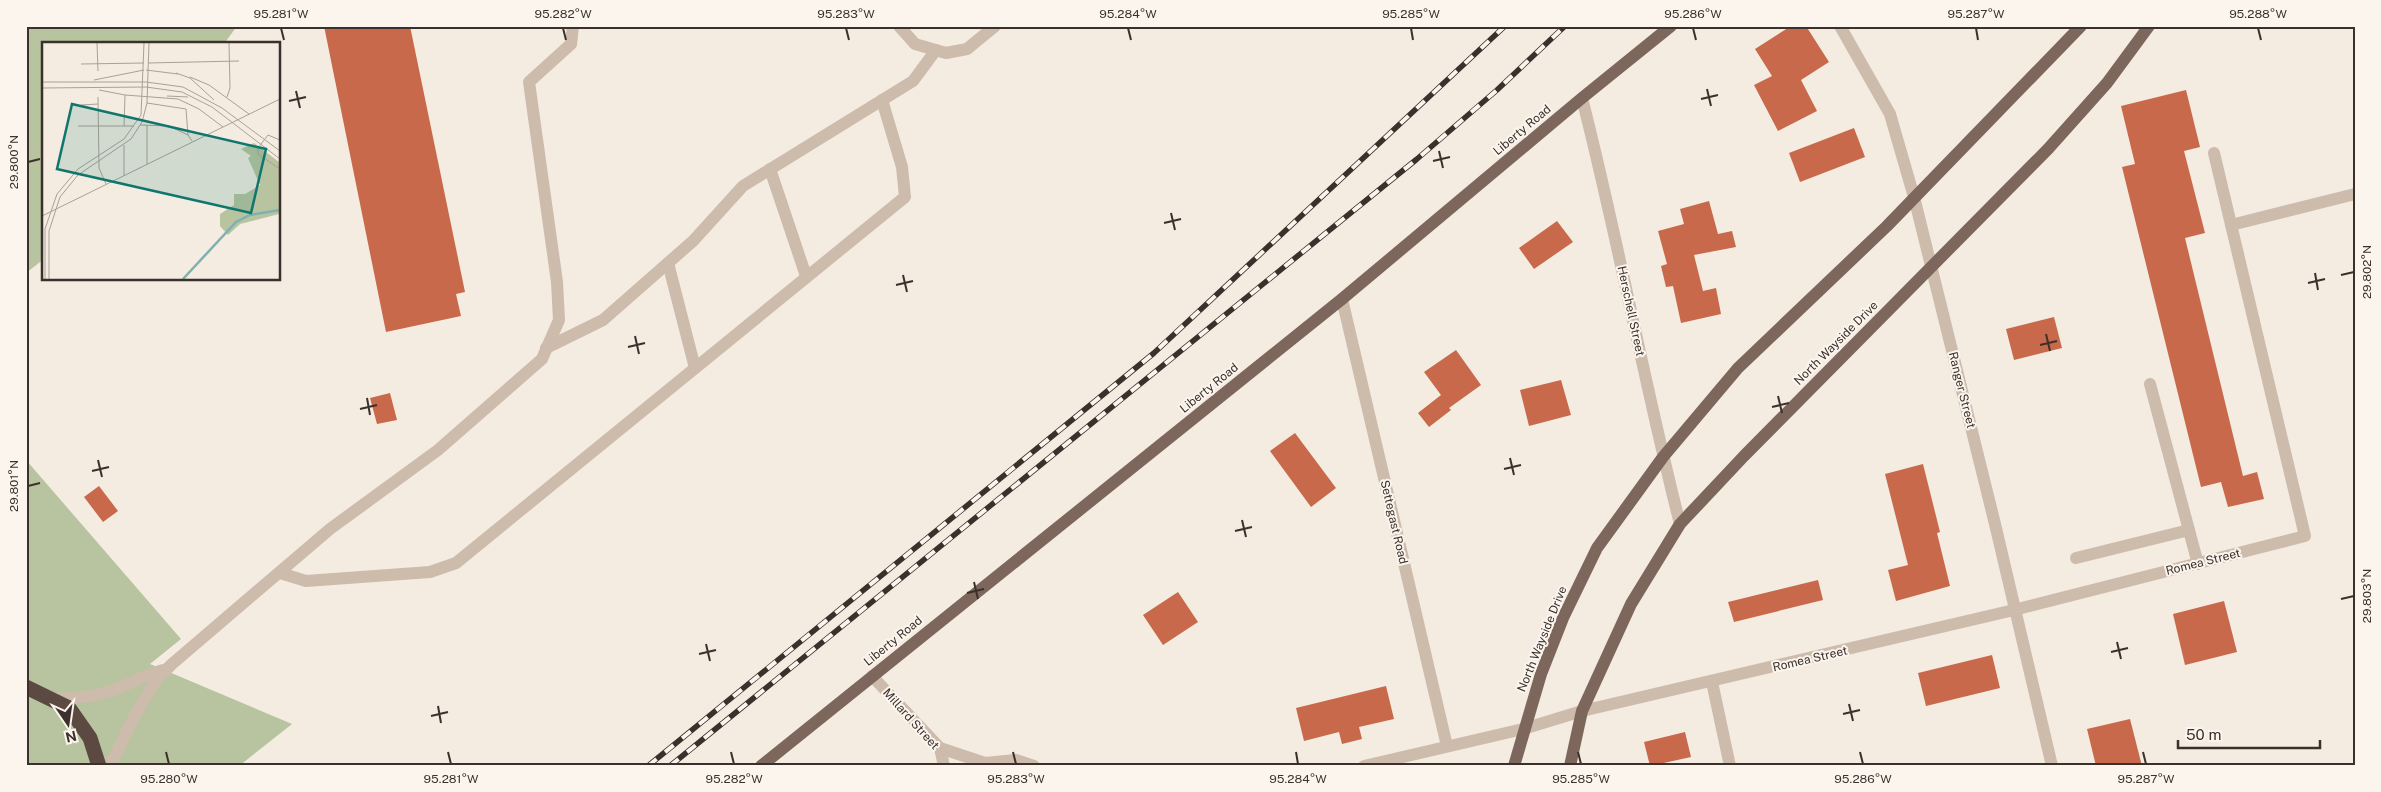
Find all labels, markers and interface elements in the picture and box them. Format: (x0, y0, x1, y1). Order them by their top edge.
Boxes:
text: 95.281°W (254, 7, 309, 21)
text: 95.282°W (534, 7, 592, 21)
text: 95.283°W (817, 7, 875, 21)
text: 95.284°W (1099, 7, 1157, 21)
text: 95.285°W (1382, 7, 1440, 21)
text: 95.286°W (1664, 7, 1722, 21)
text: 95.287°W (1947, 7, 2005, 21)
text: 95.288°W (2229, 7, 2287, 21)
inset map (42, 42, 280, 280)
street label: Liberty Road (1490, 102, 1554, 158)
text: 29.800°N (7, 135, 21, 189)
text: 29.802°N (2360, 245, 2374, 299)
street label: Herschell Street (1615, 265, 1647, 358)
street label: North Wayside Drive (1791, 298, 1881, 388)
street label: Ranger Street (1946, 350, 1978, 430)
street label: Liberty Road (1177, 360, 1241, 416)
text: 29.801°N (7, 460, 21, 512)
street label: Settegast Road (1378, 479, 1410, 565)
street label: Romea Street (2164, 546, 2242, 578)
text: 29.803°N (2360, 569, 2374, 623)
street label: North Wayside Drive (1514, 584, 1570, 694)
street label: Liberty Road (861, 613, 925, 669)
street label: Romea Street (1771, 644, 1849, 674)
street label: Millard Street (880, 686, 942, 753)
north arrow (42, 700, 92, 750)
scale bar (2178, 717, 2321, 749)
text: 50 m (2186, 726, 2221, 743)
text: N (64, 728, 78, 746)
text: 95.280°W (140, 772, 198, 786)
text: 95.281°W (424, 772, 479, 786)
text: 95.282°W (705, 772, 763, 786)
text: 95.283°W (987, 772, 1045, 786)
text: 95.284°W (1269, 772, 1327, 786)
text: 95.285°W (1552, 772, 1610, 786)
text: 95.286°W (1834, 772, 1892, 786)
text: 95.287°W (2117, 772, 2175, 786)

